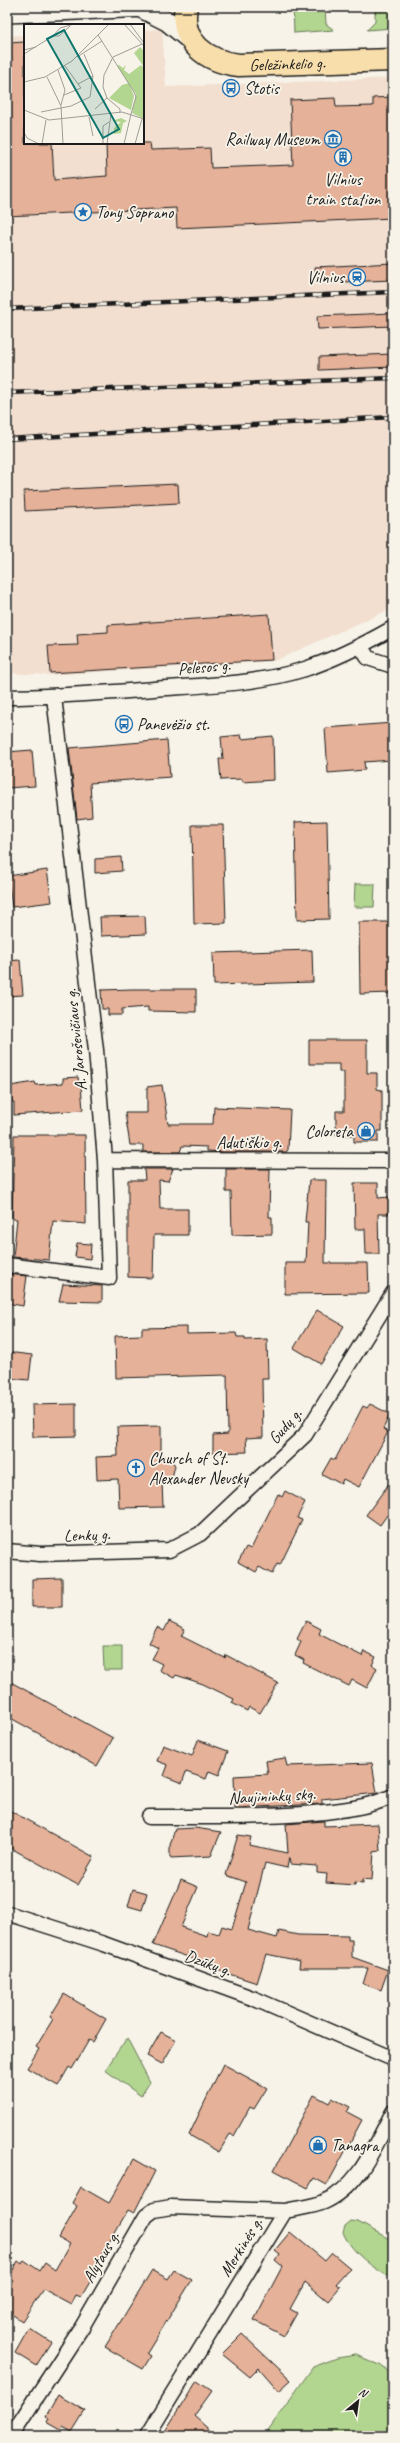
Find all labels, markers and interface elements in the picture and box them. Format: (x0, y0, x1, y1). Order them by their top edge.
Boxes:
inset map (24, 24, 144, 144)
street label: Geležinkelio g. (249, 52, 326, 75)
bus stop icon: Stotis (221, 78, 241, 98)
place label: Stotis (244, 78, 281, 99)
place label: Railway Museum (226, 129, 322, 150)
museum icon: Railway Museum (323, 129, 343, 149)
building icon: Vilnius train station (333, 147, 353, 167)
place label: Vilnius train station (306, 169, 382, 210)
place icon: Tony Soprano (73, 202, 93, 222)
place label: Tony Soprano (96, 202, 174, 223)
place label: Vilnius (307, 267, 346, 288)
station icon: Vilnius (347, 267, 367, 287)
street label: Pelesos g. (177, 654, 232, 680)
bus stop icon: Panevėžio st. (114, 714, 134, 734)
place label: Panevėžio st. (137, 714, 210, 735)
street label: A. Jaroševičiaus g. (60, 987, 92, 1092)
place label: Coloreta (305, 1121, 355, 1142)
shop icon: Coloreta (356, 1121, 376, 1141)
street label: Adutiškio g. (216, 1132, 282, 1153)
street label: Gudų g. (264, 1403, 307, 1448)
place label: Church of St. Alexander Nevsky (149, 1448, 249, 1489)
church icon: Church of St. Alexander Nevsky (126, 1458, 146, 1478)
street label: Lenkų g. (63, 1524, 111, 1546)
street label: Naujininkų skg. (228, 1783, 317, 1809)
street label: Dzūkų g. (182, 1945, 235, 1981)
shop icon: Tanagra (308, 2135, 328, 2155)
place label: Tanagra (331, 2135, 380, 2156)
street label: Merkinės g. (215, 2213, 268, 2280)
street label: Alytaus g. (78, 2227, 124, 2286)
north arrow (338, 2381, 378, 2421)
text: N (356, 2384, 371, 2401)

